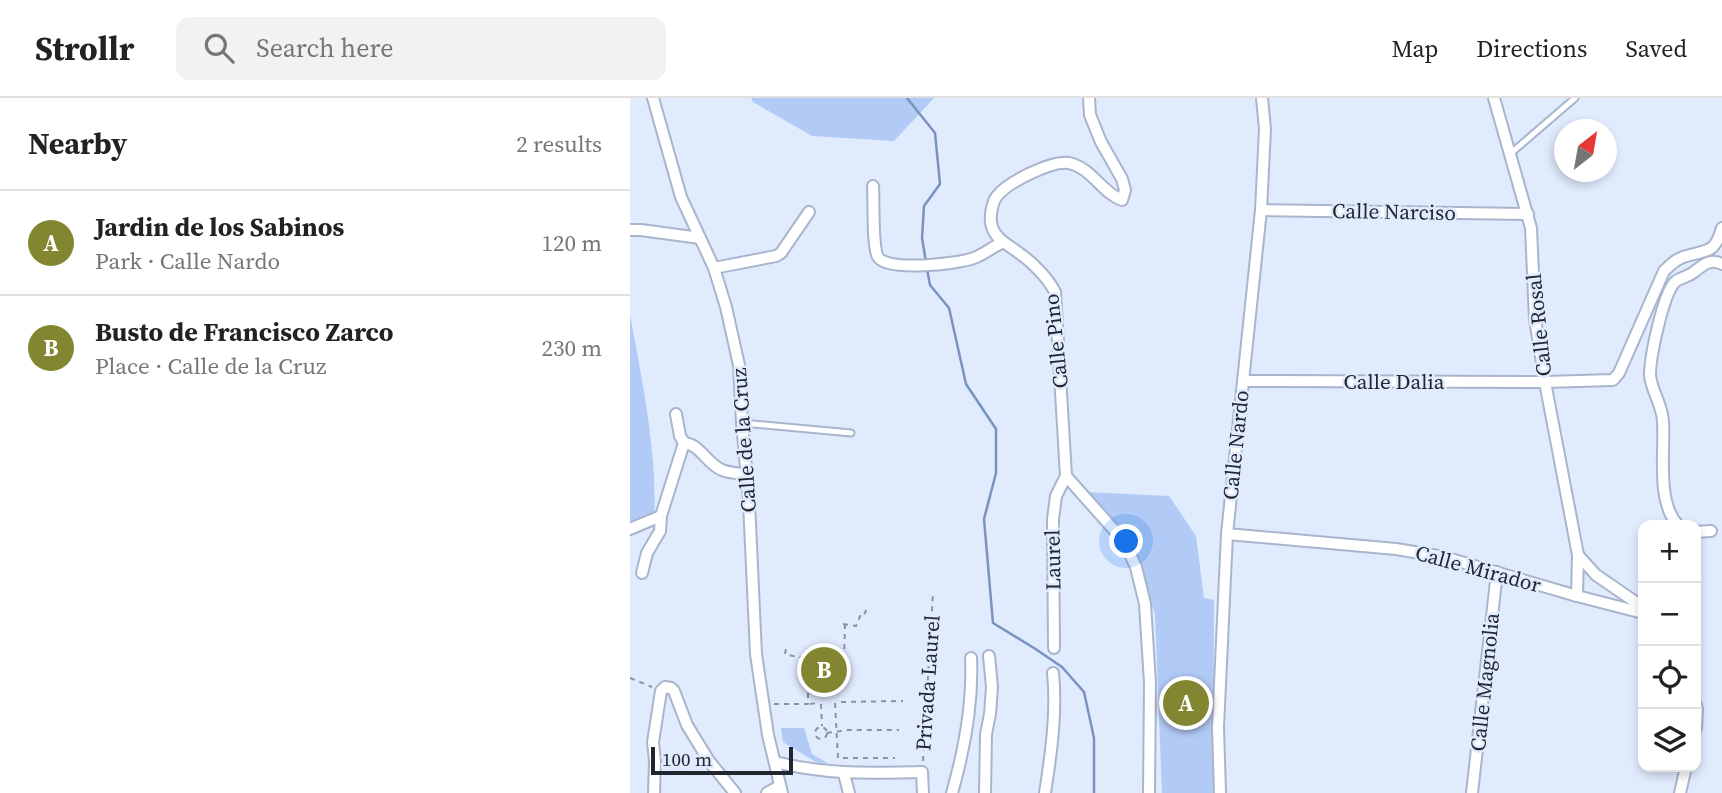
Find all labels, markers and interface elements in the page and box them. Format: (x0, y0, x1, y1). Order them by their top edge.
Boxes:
search box (176, 17, 666, 80)
text: Strollr (35, 26, 134, 71)
icon: search (200, 29, 238, 67)
text: Search here (256, 30, 393, 66)
text: Map (1391, 32, 1438, 65)
text: Directions (1476, 32, 1587, 65)
text: Saved (1625, 32, 1687, 65)
north arrow (1554, 119, 1617, 182)
text: Nearby (28, 123, 127, 164)
text: 2 results (516, 128, 602, 160)
street label: Calle Narciso (1332, 196, 1456, 227)
text: Jardin de los Sabinos (95, 209, 344, 245)
text: A (43, 227, 59, 259)
text: 120 m (541, 227, 602, 259)
text: Park · Calle Nardo (95, 245, 280, 277)
street label: Calle Rosal (1519, 272, 1558, 378)
street label: Calle Pino (1036, 292, 1075, 390)
text: Busto de Francisco Zarco (95, 314, 393, 350)
text: B (44, 332, 58, 364)
text: 230 m (541, 332, 602, 364)
text: Place · Calle de la Cruz (95, 350, 326, 382)
street label: Calle de la Cruz (724, 366, 763, 513)
street label: Calle Dalia (1344, 367, 1445, 396)
street label: Calle Nardo (1215, 389, 1256, 501)
map controls (1638, 520, 1701, 772)
button: + (1638, 520, 1701, 583)
your location (1109, 524, 1143, 558)
street label: Laurel (1037, 529, 1068, 591)
street label: Calle Mirador (1412, 538, 1544, 599)
button: − (1638, 583, 1701, 646)
street label: Calle Magnolia (1463, 611, 1506, 753)
street label: Privada Laurel (908, 614, 947, 752)
pin: B (801, 644, 847, 696)
button: locate (1638, 646, 1701, 709)
pin: A (1163, 677, 1209, 729)
button: layers (1638, 709, 1701, 772)
scale bar (651, 744, 793, 776)
text: 100 m (662, 746, 712, 772)

